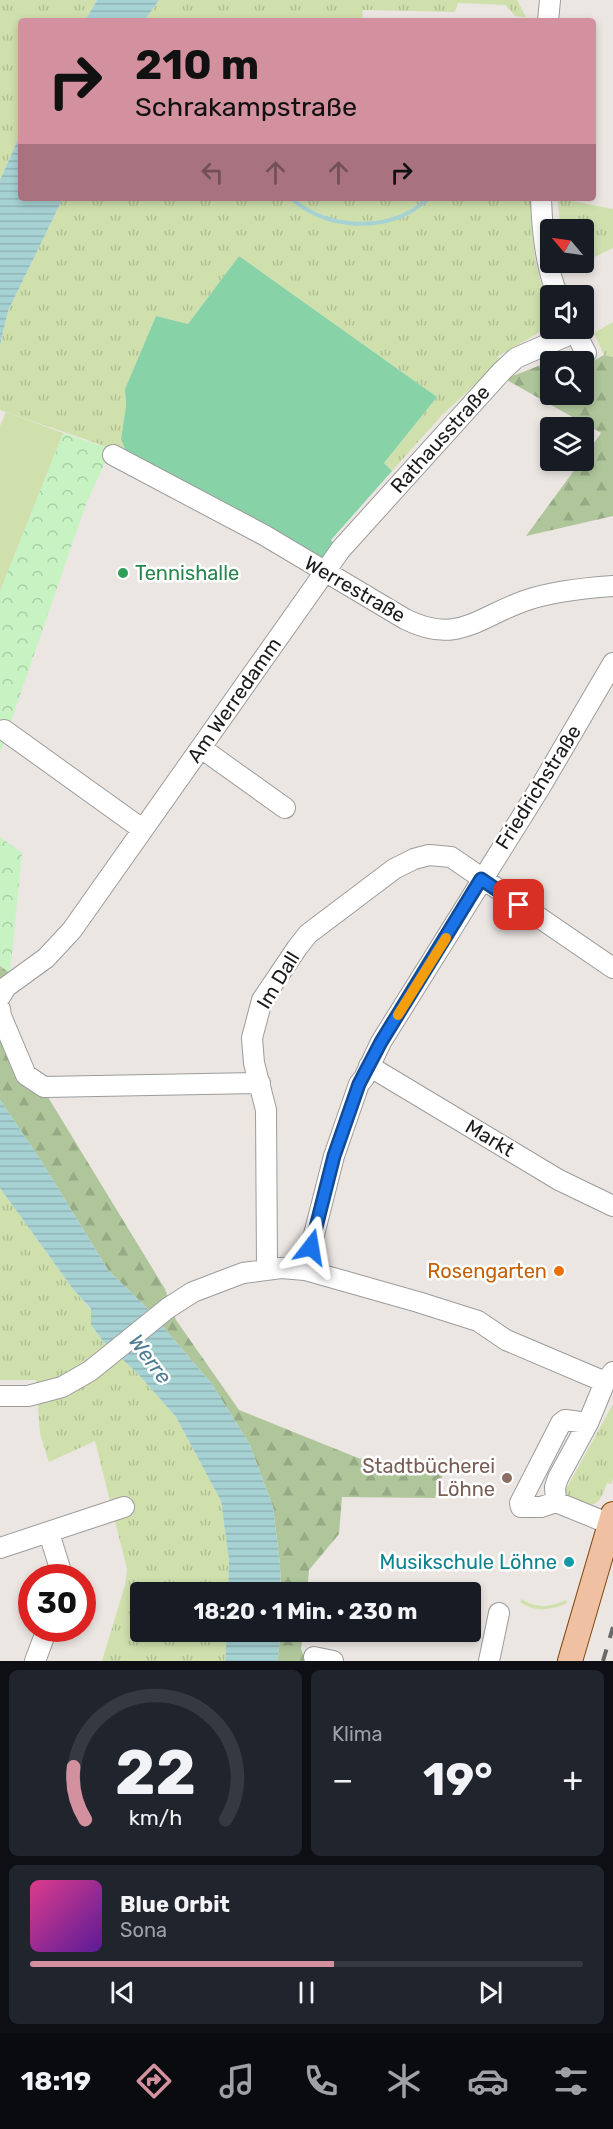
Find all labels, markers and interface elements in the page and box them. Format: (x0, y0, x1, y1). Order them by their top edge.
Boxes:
text: 210 m (135, 40, 259, 90)
icon: right (36, 42, 114, 120)
text: Schrakampstraße (135, 91, 357, 123)
icon: left (196, 156, 229, 189)
icon: ahead (259, 156, 292, 189)
icon: ahead (322, 156, 355, 189)
icon: right (385, 156, 418, 189)
north arrow (540, 219, 594, 273)
map controls (540, 219, 594, 471)
button: sound (540, 285, 594, 339)
button: search (540, 351, 594, 405)
street label: Rathausstraße (385, 380, 495, 498)
button: layers (540, 417, 594, 471)
street label: Werrestraße (300, 550, 410, 628)
place label: Tennishalle (135, 561, 239, 585)
marker: Tennishalle (116, 566, 130, 580)
street label: Am Werredamm (182, 633, 286, 767)
street label: Friedrichstraße (490, 720, 586, 854)
pin (493, 879, 544, 930)
icon: arrive (502, 888, 535, 921)
street label: Im Dall (252, 947, 304, 1013)
street label: Markt (461, 1114, 519, 1162)
position arrow (279, 1215, 343, 1279)
place label: Rosengarten (427, 1259, 547, 1283)
marker: Rosengarten (552, 1264, 566, 1278)
water label: Werre (124, 1329, 177, 1389)
place label: Stadtbücherei Löhne (362, 1454, 495, 1501)
marker: Stadtbücherei Löhne (500, 1471, 514, 1485)
place label: Musikschule Löhne (379, 1550, 557, 1574)
marker: Musikschule Löhne (562, 1555, 576, 1569)
speed limit sign: 30 (18, 1564, 96, 1642)
text: 18:20 · 1 Min. · 230 m (194, 1598, 417, 1625)
text: Klima (332, 1722, 383, 1746)
text: 22 (115, 1736, 196, 1810)
text: 19° (423, 1753, 493, 1806)
text: − (332, 1760, 353, 1799)
text: + (562, 1760, 583, 1799)
text: km/h (129, 1805, 182, 1830)
text: Blue Orbit (120, 1891, 230, 1918)
text: Sona (120, 1918, 167, 1942)
icon: previous (106, 1976, 139, 2009)
icon: pause (290, 1976, 323, 2009)
icon: next (474, 1976, 507, 2009)
icon: directions (133, 2060, 175, 2102)
icon: music (216, 2060, 258, 2102)
icon: phone (300, 2060, 342, 2102)
icon: climate (383, 2060, 425, 2102)
icon: car (467, 2060, 509, 2102)
icon: filters (550, 2060, 592, 2102)
text: 18:19 (21, 2065, 91, 2097)

